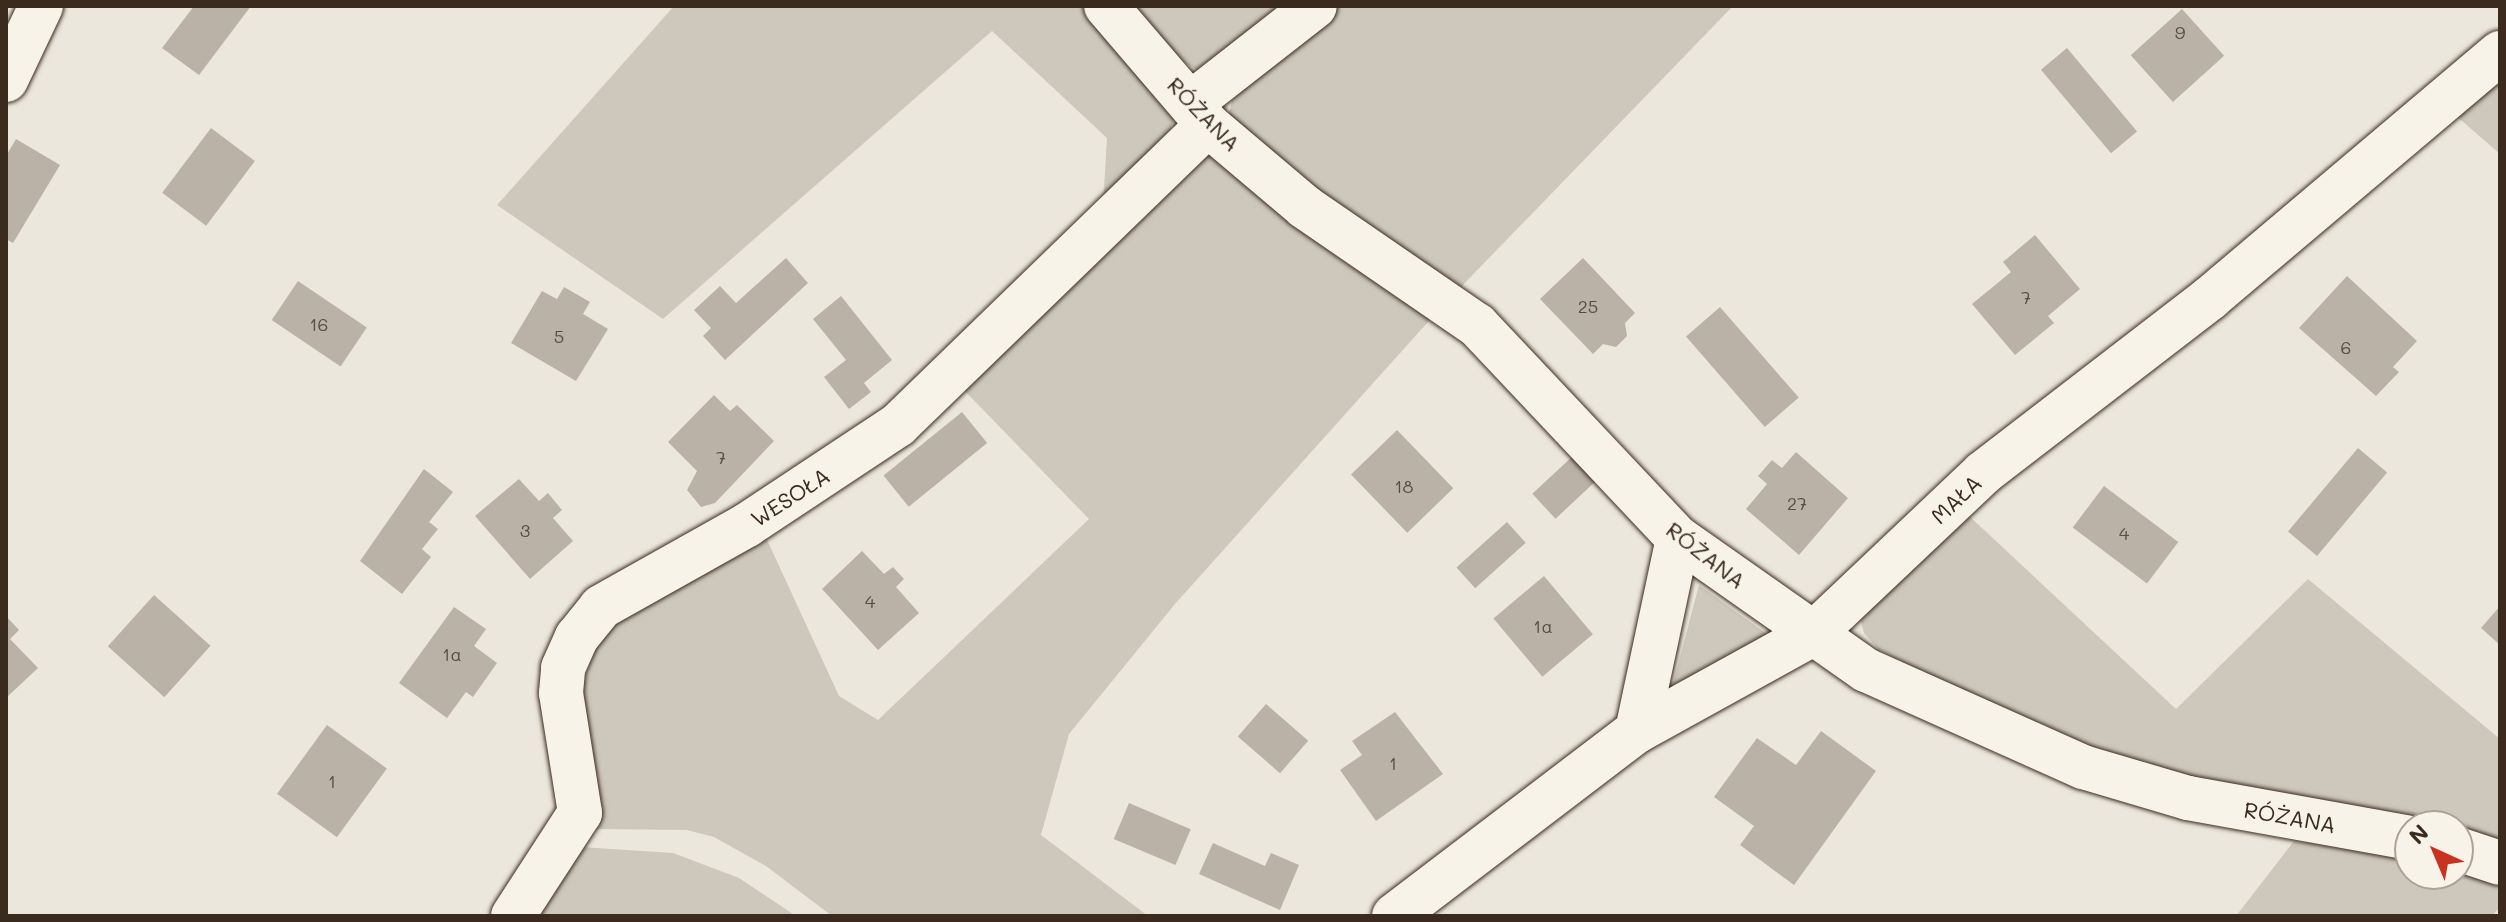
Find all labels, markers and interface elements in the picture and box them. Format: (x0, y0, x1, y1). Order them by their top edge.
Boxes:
house number: 9 (2175, 21, 2185, 43)
street label: RÓŻANA (1162, 71, 1246, 157)
house number: 7 (2021, 286, 2031, 308)
house number: 25 (1578, 295, 1598, 317)
house number: 16 (310, 313, 328, 335)
house number: 5 (554, 325, 564, 347)
house number: 6 (2341, 336, 2351, 358)
house number: 7 (716, 446, 726, 468)
street label: WESOŁA (746, 462, 834, 532)
street label: MAŁA (1925, 469, 1987, 529)
house number: 18 (1395, 475, 1413, 497)
house number: 27 (1787, 492, 1807, 514)
street label: RÓŻANA (1661, 516, 1751, 594)
house number: 3 (520, 519, 530, 541)
house number: 4 (2119, 522, 2129, 544)
house number: 4 (865, 590, 875, 612)
house number: 1a (1533, 615, 1553, 637)
house number: 1a (442, 643, 462, 665)
house number: 1 (1389, 752, 1397, 774)
house number: 1 (328, 770, 336, 792)
street label: RÓŻANA (2242, 796, 2338, 838)
north arrow (2394, 810, 2474, 890)
text: N (2402, 818, 2434, 850)

